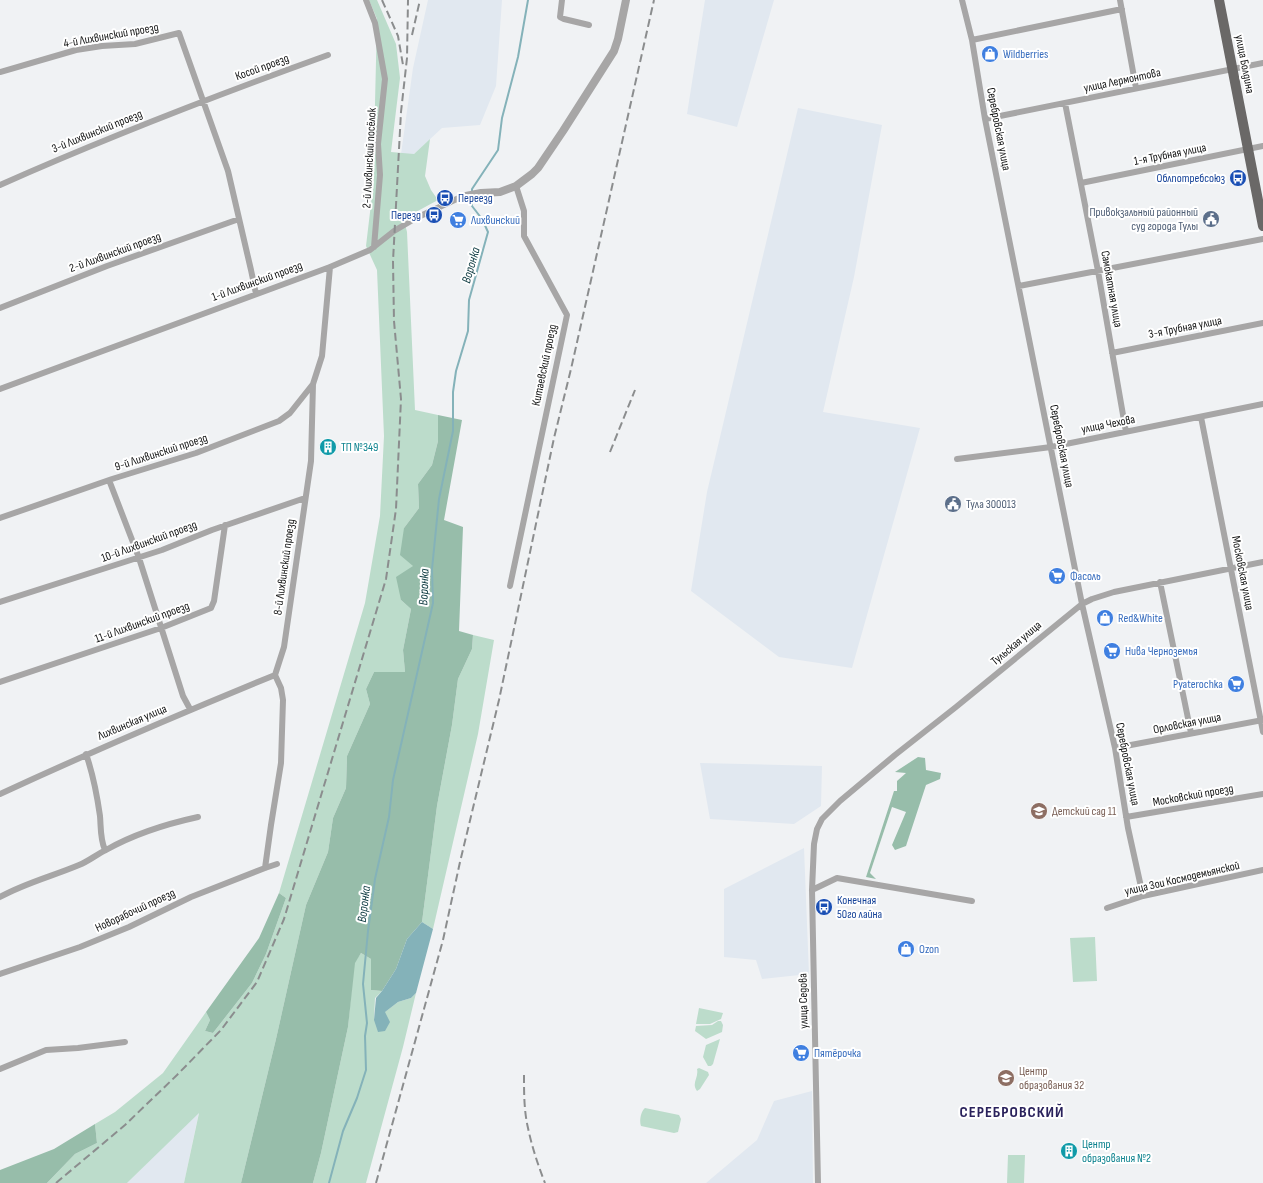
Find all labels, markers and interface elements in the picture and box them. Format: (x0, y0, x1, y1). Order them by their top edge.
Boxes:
street label: 4-й Лихвинский проезд (62, 20, 160, 51)
street label: улица Болдина (1231, 33, 1258, 95)
shop icon: Wildberries (980, 44, 1000, 64)
place label: Wildberries (1003, 47, 1048, 62)
street label: Косой проезд (233, 51, 291, 84)
street label: улица Лермонтова (1082, 65, 1162, 96)
street label: Серебровская улица (983, 86, 1014, 172)
street label: 3-й Лихвинский проезд (50, 106, 145, 156)
street label: 2-й Лихвинский посёлок (359, 107, 380, 209)
street label: 1-я Трубная улица (1133, 140, 1208, 169)
bus stop icon: Облпотребсоюз (1228, 168, 1248, 188)
place label: Облпотребсоюз (1157, 171, 1225, 186)
bus stop icon: Переезд (435, 188, 455, 208)
place label: Переезд (458, 191, 493, 206)
bus stop icon: Перезд (424, 205, 444, 225)
place label: Привокзальный районный суд города Тулы (1089, 205, 1198, 234)
place label: Перезд (391, 208, 421, 223)
public building icon: Привокзальный районный суд города Тулы (1201, 209, 1221, 229)
supermarket icon: Лихвинский (448, 210, 468, 230)
place label: Лихвинский (470, 213, 520, 228)
street label: 2-й Лихвинский проезд (67, 229, 163, 276)
water label: Воронка (458, 245, 484, 285)
street label: Самокатная улица (1097, 250, 1126, 329)
street label: 1-й Лихвинский проезд (210, 258, 305, 305)
street label: 3-я Трубная улица (1147, 313, 1223, 342)
street label: Китаевский проезд (529, 323, 560, 407)
street label: Серебровская улица (1046, 403, 1077, 489)
street label: улица Чехова (1080, 412, 1137, 437)
street label: 9-й Лихвинский проезд (113, 430, 209, 475)
building icon: ТП №349 (318, 437, 338, 457)
place label: ТП №349 (341, 440, 378, 455)
public building icon: Тула 300013 (943, 494, 963, 514)
place label: Тула 300013 (966, 497, 1016, 512)
street label: 10-й Лихвинский проезд (99, 517, 199, 566)
street label: 8-й Лихвинский проезд (270, 518, 299, 616)
street label: Московская улица (1228, 535, 1257, 612)
supermarket icon: Фасоль (1047, 566, 1067, 586)
water label: Воронка (415, 568, 433, 606)
place label: Фасоль (1070, 569, 1101, 584)
street label: 11-й Лихвинский проезд (93, 598, 192, 647)
shop icon: Red&White (1095, 608, 1115, 628)
place label: Red&White (1118, 611, 1163, 626)
street label: Тульская улица (988, 618, 1045, 669)
supermarket icon: Нива Черноземья (1102, 641, 1122, 661)
place label: Нива Черноземья (1125, 644, 1198, 659)
supermarket icon: Pyaterochka (1226, 674, 1246, 694)
place label: Pyaterochka (1173, 677, 1223, 692)
street label: Лихвинская улица (95, 701, 169, 744)
street label: Орловская улица (1152, 709, 1223, 737)
street label: Серебровская улица (1112, 721, 1143, 807)
street label: Московский проезд (1152, 781, 1235, 810)
school or university icon: Детский сад 11 (1029, 801, 1049, 821)
place label: Детский сад 11 (1052, 804, 1117, 819)
street label: улица Зои Космодемьянской (1123, 858, 1241, 899)
water label: Воронка (354, 884, 374, 923)
street label: Новорабочий проезд (93, 885, 178, 936)
place label: Конечная 50го лайна (837, 893, 883, 922)
bus stop icon: Конечная 50го лайна (814, 897, 834, 917)
shop icon: Ozon (896, 939, 916, 959)
place label: Ozon (919, 942, 939, 957)
street label: улица Седова (796, 973, 811, 1029)
supermarket icon: Пятёрочка (791, 1043, 811, 1063)
place label: Пятёрочка (814, 1046, 862, 1061)
place label: Центр образования 32 (1019, 1064, 1084, 1093)
school or university icon: Центр образования 32 (996, 1068, 1016, 1088)
district label: СЕРЕБРОВСКИЙ (960, 1103, 1065, 1122)
place label: Центр образования №2 (1082, 1137, 1151, 1166)
building icon: Центр образования №2 (1059, 1141, 1079, 1161)

